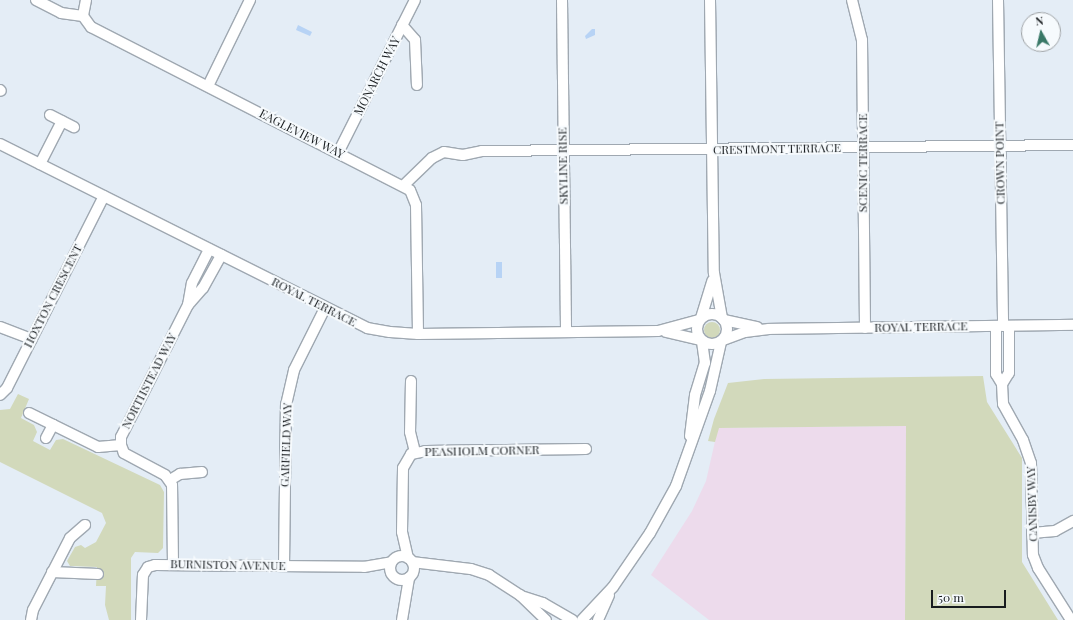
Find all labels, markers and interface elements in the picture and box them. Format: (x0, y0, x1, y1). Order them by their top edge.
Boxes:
north arrow (1021, 12, 1061, 52)
text: N (1034, 13, 1044, 29)
street label: MONARCH WAY (351, 34, 403, 118)
street label: EAGLEVIEW WAY (257, 106, 347, 162)
street label: SCENIC TERRACE (856, 113, 870, 213)
street label: CROWN POINT (992, 121, 1008, 205)
street label: SKYLINE RISE (555, 127, 571, 205)
street label: CRESTMONT TERRACE (713, 141, 841, 157)
street label: HOXTON CRESCENT (21, 242, 85, 350)
street label: ROYAL TERRACE (269, 274, 359, 330)
street label: ROYAL TERRACE (874, 319, 968, 335)
street label: NORTHSTEAD WAY (119, 331, 179, 431)
street label: GARFIELD WAY (277, 402, 295, 488)
street label: PEASHOLM CORNER (424, 443, 540, 459)
street label: CANISBY WAY (1023, 466, 1041, 542)
street label: BURNISTON AVENUE (170, 557, 286, 573)
scale bar (933, 582, 1008, 608)
text: 50 m (938, 589, 964, 605)

